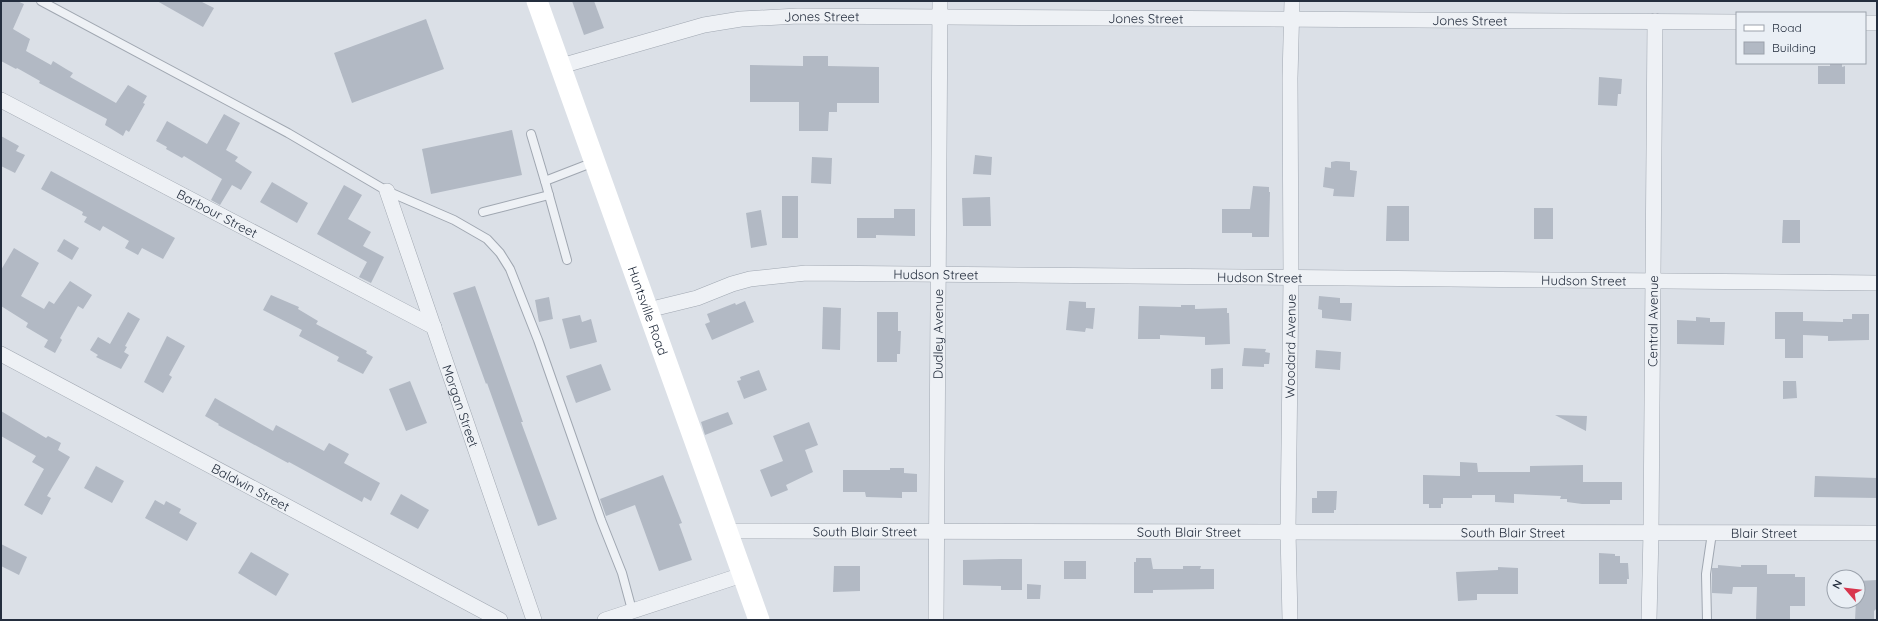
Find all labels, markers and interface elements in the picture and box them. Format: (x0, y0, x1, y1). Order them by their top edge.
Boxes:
street label: Jones Street (784, 8, 859, 25)
street label: Jones Street (1108, 10, 1183, 26)
street label: Jones Street (1432, 12, 1507, 29)
legend (1736, 12, 1866, 64)
text: Road (1772, 20, 1802, 35)
text: Building (1772, 40, 1816, 55)
street label: Barbour Street (174, 186, 260, 241)
street label: Huntsville Road (625, 264, 671, 358)
street label: Hudson Street (893, 266, 979, 283)
street label: Hudson Street (1217, 269, 1303, 286)
street label: Hudson Street (1541, 272, 1627, 289)
street label: Central Avenue (1644, 275, 1661, 367)
street label: Dudley Avenue (930, 289, 946, 379)
street label: Woodard Avenue (1282, 294, 1299, 398)
street label: Morgan Street (439, 362, 482, 449)
street label: Baldwin Street (209, 460, 293, 515)
street label: South Blair Street (813, 523, 917, 539)
street label: South Blair Street (1137, 524, 1241, 540)
street label: South Blair Street (1461, 524, 1565, 540)
street label: Blair Street (1731, 525, 1797, 541)
north arrow (1826, 569, 1866, 609)
text: N (1829, 577, 1845, 591)

